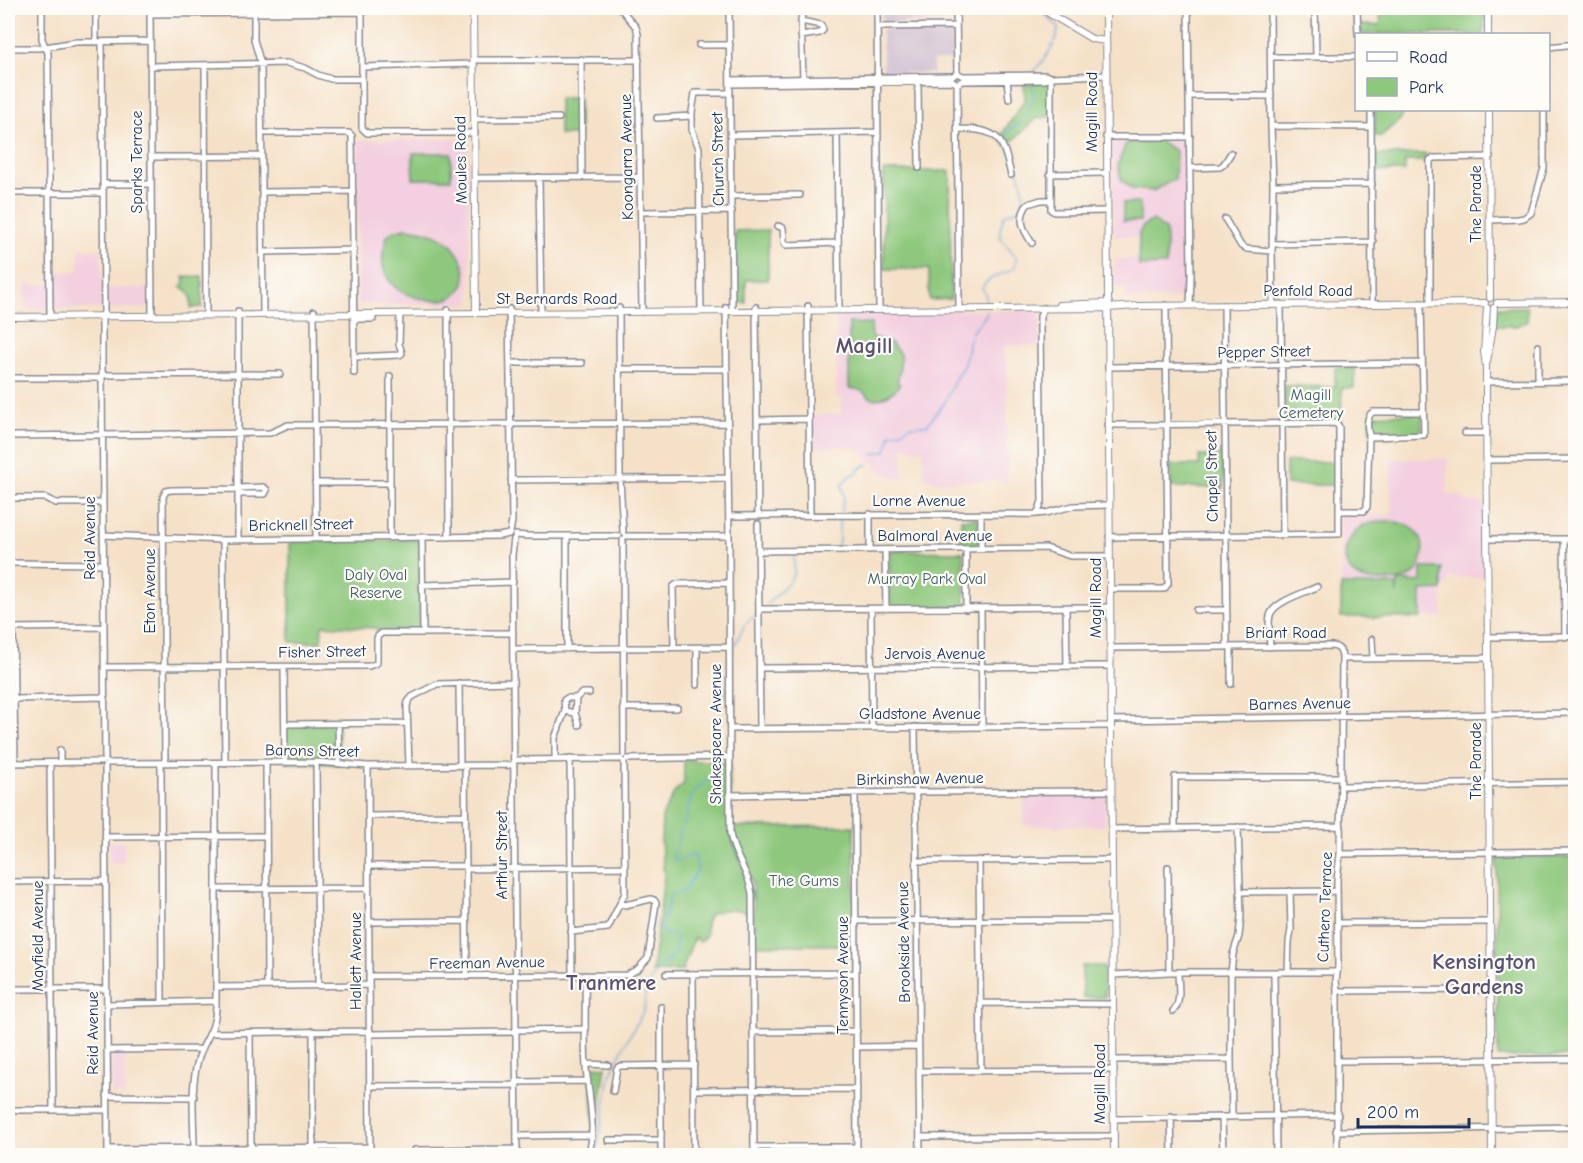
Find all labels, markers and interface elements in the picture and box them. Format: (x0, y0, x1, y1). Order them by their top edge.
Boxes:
legend (1355, 33, 1550, 111)
text: Road (1409, 47, 1448, 68)
street label: Magill Road (1083, 72, 1101, 152)
text: Park (1409, 77, 1444, 98)
street label: Koongarra Avenue (617, 94, 637, 220)
street label: Sparks Terrace (128, 110, 146, 214)
street label: Church Street (708, 111, 728, 206)
street label: Moules Road (451, 116, 471, 204)
street label: The Parade (1467, 165, 1485, 243)
street label: Penfold Road (1263, 282, 1353, 300)
street label: St Bernards Road (496, 290, 618, 308)
district label: Magill (836, 333, 892, 359)
street label: Pepper Street (1217, 342, 1311, 362)
park label: Magill Cemetery (1279, 386, 1344, 422)
street label: Chapel Street (1202, 429, 1222, 522)
street label: Lorne Avenue (872, 492, 966, 510)
street label: Reid Avenue (81, 496, 99, 580)
street label: Bricknell Street (249, 515, 354, 535)
street label: Balmoral Avenue (877, 527, 993, 545)
street label: Eton Avenue (141, 548, 159, 634)
street label: Magill Road (1087, 558, 1105, 638)
park label: Daly Oval Reserve (345, 566, 407, 602)
park label: Murray Park Oval (867, 570, 987, 588)
street label: Briant Road (1245, 624, 1327, 642)
street label: Fisher Street (278, 642, 367, 662)
street label: Jervois Avenue (885, 645, 985, 663)
street label: Shakespeare Avenue (707, 664, 725, 804)
street label: Barnes Avenue (1249, 694, 1351, 714)
street label: Gladstone Avenue (859, 705, 981, 723)
street label: The Parade (1467, 722, 1485, 800)
street label: Barons Street (265, 741, 359, 761)
street label: Birkinshaw Avenue (856, 769, 984, 789)
street label: Arthur Street (493, 810, 511, 899)
street label: Cuthero Terrace (1314, 851, 1336, 963)
park label: The Gums (769, 872, 839, 890)
street label: Mayfield Avenue (29, 881, 47, 991)
street label: Brookside Avenue (894, 881, 914, 1003)
street label: Hallett Avenue (347, 912, 365, 1010)
street label: Tennyson Avenue (834, 916, 852, 1034)
district label: Kensington Gardens (1432, 949, 1536, 1000)
street label: Freeman Avenue (429, 953, 545, 973)
district label: Tranmere (566, 970, 656, 996)
street label: Reid Avenue (84, 991, 102, 1075)
street label: Magill Road (1091, 1044, 1109, 1124)
scale bar (1358, 1091, 1469, 1129)
text: 200 m (1367, 1102, 1419, 1123)

